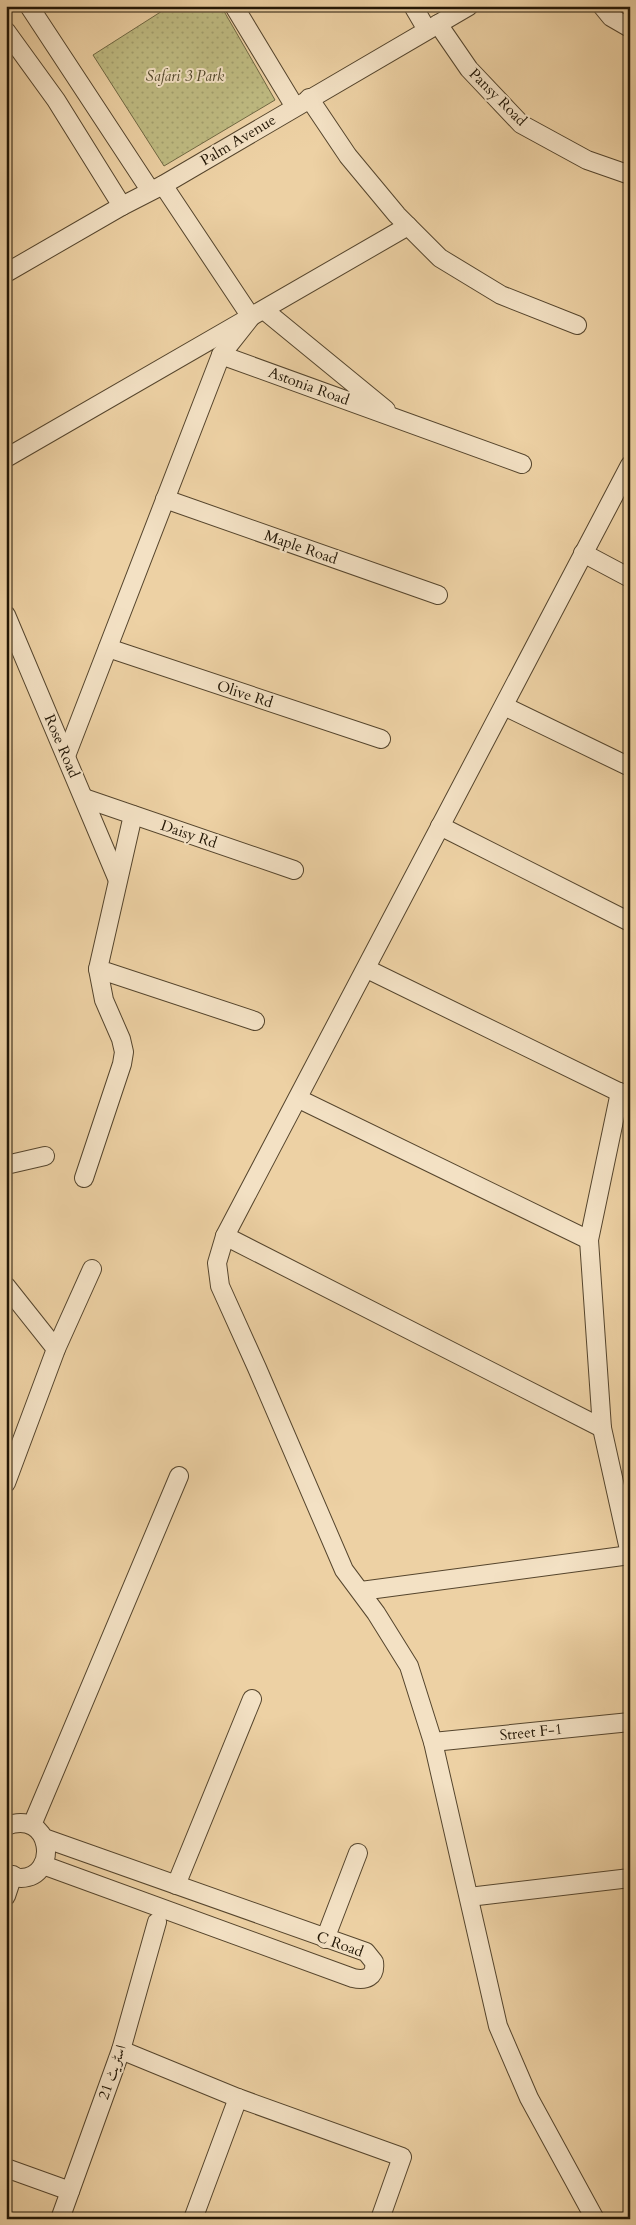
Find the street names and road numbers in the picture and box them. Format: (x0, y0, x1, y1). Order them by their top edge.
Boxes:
street label: Pansy Road (465, 64, 531, 130)
street label: Palm Avenue (197, 110, 280, 170)
street label: Astonia Road (266, 362, 352, 410)
street label: Maple Road (262, 525, 340, 569)
street label: Olive Rd (214, 676, 276, 712)
street label: Rose Road (40, 711, 84, 781)
street label: Daisy Rd (158, 815, 220, 853)
street label: Street F-1 (499, 1719, 563, 1745)
street label: C Road (314, 1926, 366, 1962)
street label: اسٹریٹ 21 (93, 2042, 131, 2102)

